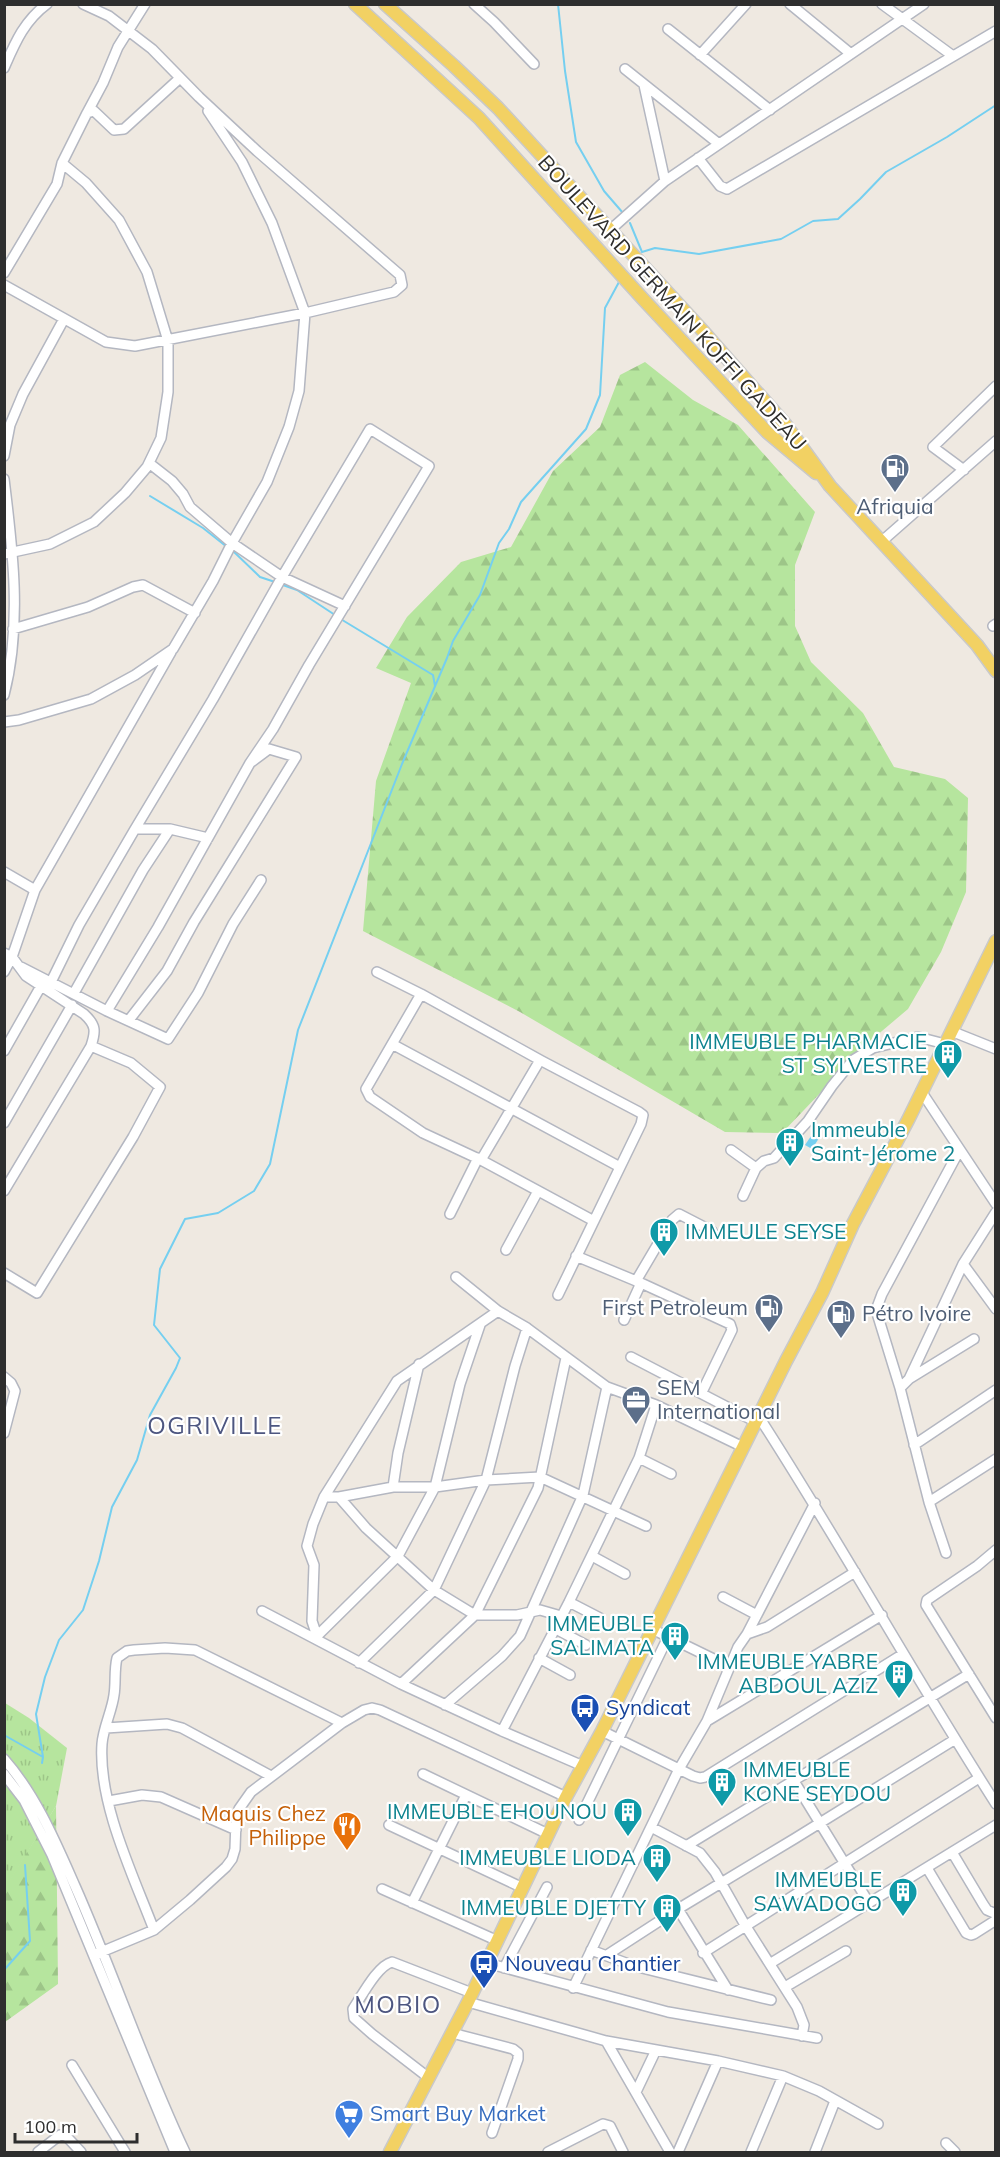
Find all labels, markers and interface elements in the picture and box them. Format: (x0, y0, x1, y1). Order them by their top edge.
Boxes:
street label: BOULEVARD GERMAIN KOFFI GADEAU (533, 149, 813, 456)
fuel station icon: Afriquia (879, 452, 911, 494)
place label: Afriquia (856, 493, 934, 519)
place label: IMMEUBLE PHARMACIE ST SYLVESTRE (689, 1028, 927, 1078)
building icon: IMMEUBLE PHARMACIE ST SYLVESTRE (932, 1038, 964, 1080)
place label: Immeuble Saint-Jérome 2 (811, 1116, 955, 1166)
building icon: Immeuble Saint-Jérome 2 (774, 1126, 806, 1168)
building icon: IMMEULE SEYSE (648, 1216, 680, 1258)
place label: IMMEULE SEYSE (685, 1218, 846, 1244)
fuel station icon: First Petroleum (753, 1292, 785, 1334)
place label: First Petroleum (602, 1294, 748, 1320)
fuel station icon: Pétro Ivoire (825, 1298, 857, 1340)
place label: Pétro Ivoire (862, 1300, 971, 1326)
place label: SEM International (657, 1374, 780, 1424)
office icon: SEM International (620, 1384, 652, 1426)
district label: OGRIVILLE (147, 1410, 283, 1440)
place label: IMMEUBLE SALIMATA (547, 1610, 655, 1660)
building icon: IMMEUBLE SALIMATA (659, 1620, 691, 1662)
place label: IMMEUBLE YABRE ABDOUL AZIZ (697, 1648, 878, 1698)
building icon: IMMEUBLE YABRE ABDOUL AZIZ (883, 1658, 915, 1700)
bus stop icon: Syndicat (569, 1692, 601, 1734)
place label: Syndicat (606, 1694, 690, 1720)
place label: IMMEUBLE KONE SEYDOU (743, 1756, 891, 1806)
building icon: IMMEUBLE KONE SEYDOU (706, 1766, 738, 1808)
building icon: IMMEUBLE EHOUNOU (612, 1796, 644, 1838)
place label: IMMEUBLE EHOUNOU (387, 1798, 607, 1824)
place label: Maquis Chez Philippe (201, 1800, 326, 1850)
restaurant icon: Maquis Chez Philippe (331, 1810, 363, 1852)
building icon: IMMEUBLE LIODA (641, 1842, 673, 1884)
place label: IMMEUBLE LIODA (459, 1844, 637, 1870)
place label: IMMEUBLE SAWADOGO (754, 1866, 882, 1916)
building icon: IMMEUBLE SAWADOGO (887, 1876, 919, 1918)
building icon: IMMEUBLE DJETTY (651, 1892, 683, 1934)
place label: IMMEUBLE DJETTY (461, 1894, 646, 1920)
bus stop icon: Nouveau Chantier (468, 1948, 500, 1990)
place label: Nouveau Chantier (505, 1950, 681, 1976)
district label: MOBIO (354, 1989, 442, 2019)
supermarket icon: Smart Buy Market (333, 2098, 365, 2140)
place label: Smart Buy Market (370, 2100, 546, 2126)
scale bar (15, 2106, 136, 2144)
text: 100 m (24, 2115, 77, 2138)

